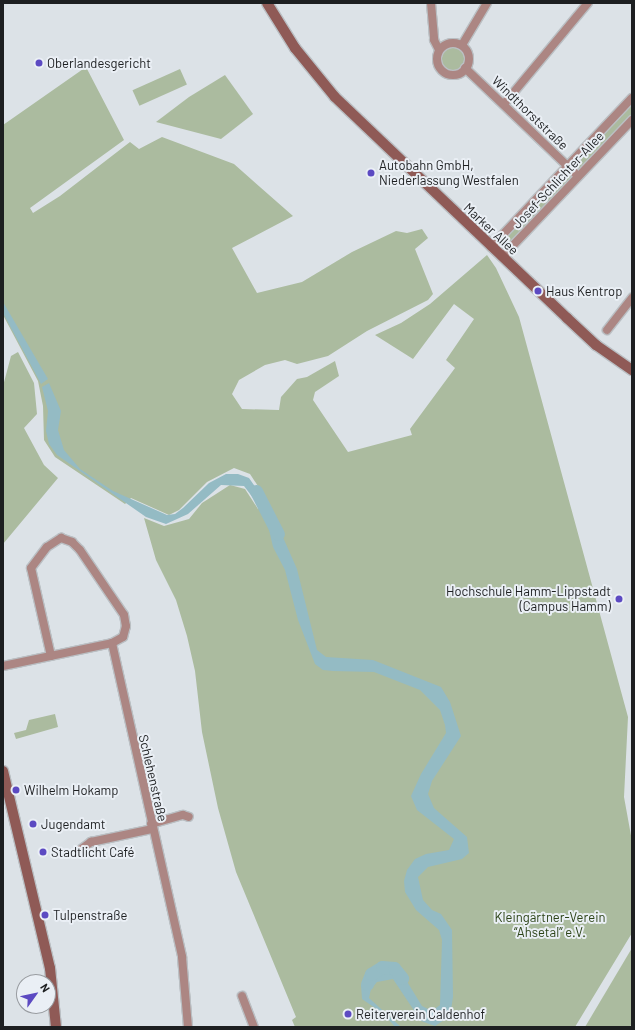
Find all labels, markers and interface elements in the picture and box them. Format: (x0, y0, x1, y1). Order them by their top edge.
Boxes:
place label: Oberlandesgericht (47, 55, 151, 71)
marker: Oberlandesgericht (34, 58, 44, 68)
street label: Windthorststraße (489, 73, 571, 153)
street label: Josef-Schlichter-Allee (509, 128, 607, 232)
place label: Autobahn GmbH, Niederlassung Westfalen (379, 158, 519, 189)
marker: Autobahn GmbH, Niederlassung Westfalen (366, 168, 376, 178)
street label: Marker Allee (460, 200, 522, 258)
place label: Haus Kentrop (546, 283, 622, 299)
marker: Haus Kentrop (533, 286, 543, 296)
place label: Hochschule Hamm-Lippstadt (Campus Hamm) (446, 584, 611, 615)
marker: Hochschule Hamm-Lippstadt (Campus Hamm) (614, 594, 624, 604)
street label: Schlehenstraße (135, 733, 171, 823)
place label: Wilhelm Hokamp (24, 782, 118, 798)
marker: Wilhelm Hokamp (11, 785, 21, 795)
place label: Jugendamt (41, 816, 105, 832)
marker: Jugendamt (28, 819, 38, 829)
place label: Stadtlicht Café (51, 844, 135, 860)
marker: Stadtlicht Café (38, 847, 48, 857)
place label: Tulpenstraße (53, 907, 127, 923)
marker: Tulpenstraße (40, 910, 50, 920)
park label: Kleingärtner-Verein “Ahsetal” e.V. (495, 910, 605, 941)
north arrow (16, 974, 56, 1014)
text: N (38, 981, 53, 994)
place label: Reiterverein Caldenhof (356, 1006, 485, 1022)
marker: Reiterverein Caldenhof (343, 1009, 353, 1019)

